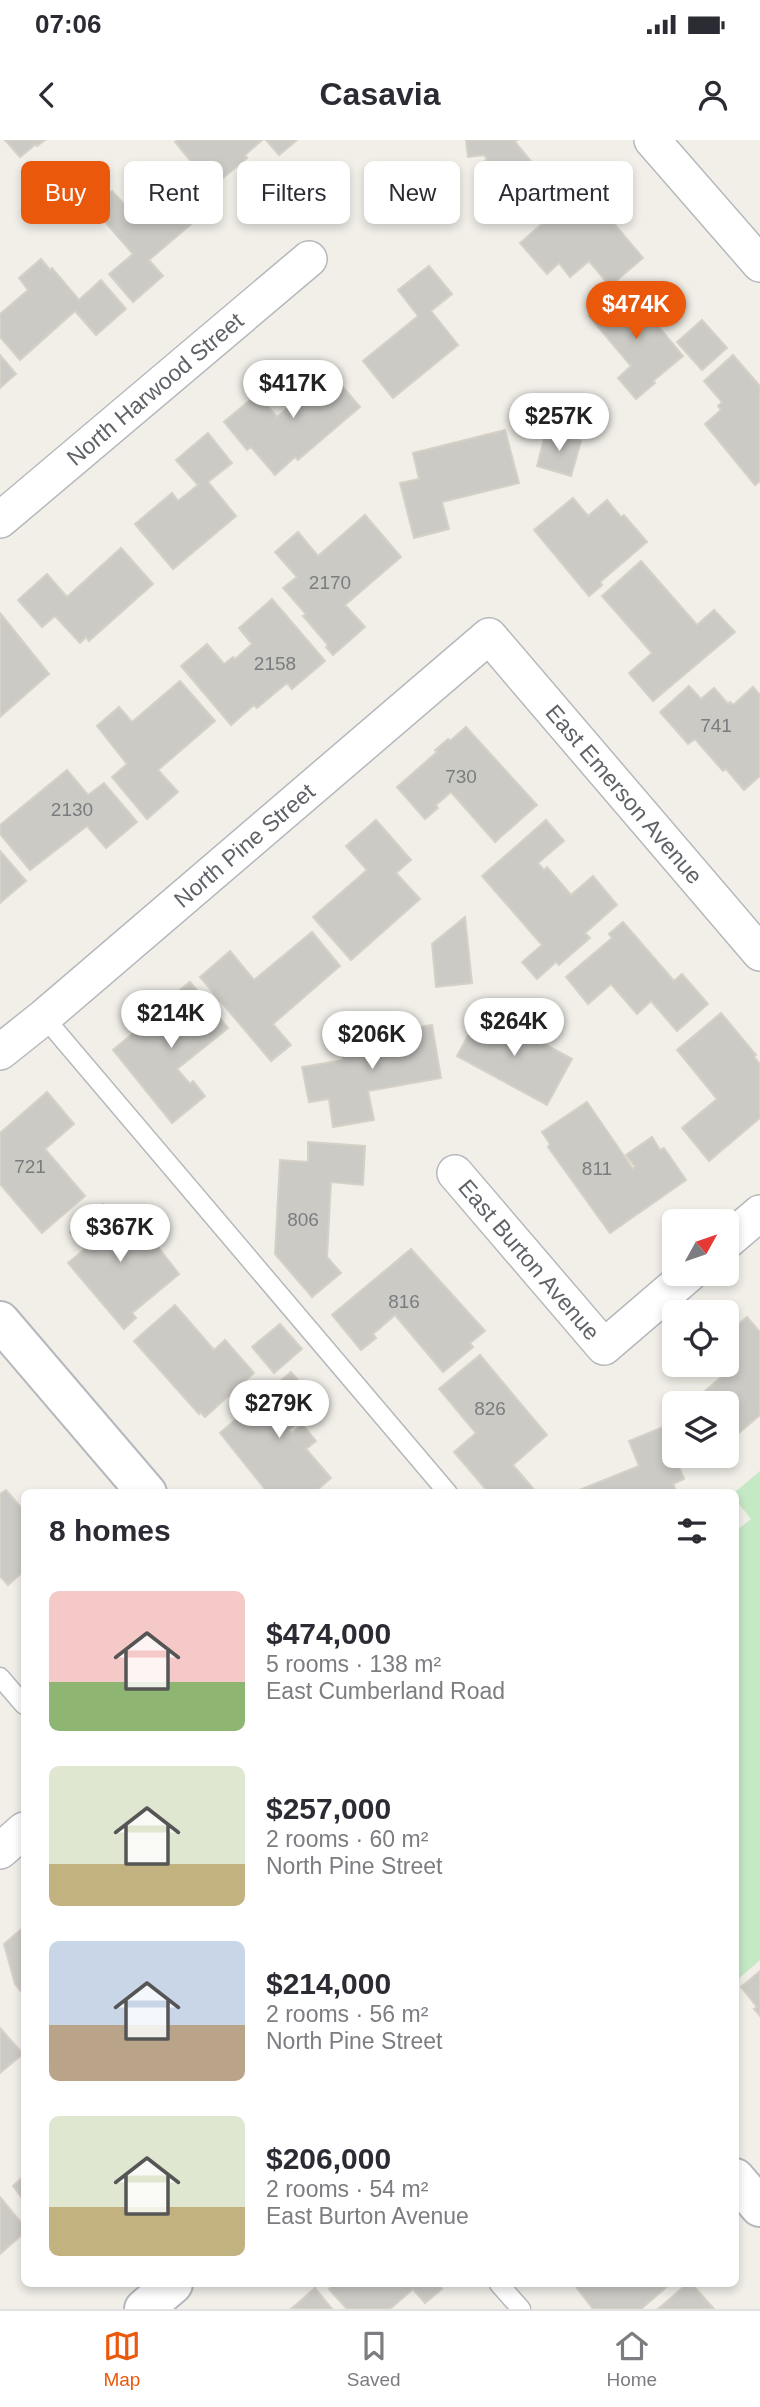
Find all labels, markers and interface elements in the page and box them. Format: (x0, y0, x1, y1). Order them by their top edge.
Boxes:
text: 07:06 (35, 9, 102, 39)
icon: back (28, 76, 66, 114)
text: Casavia (320, 76, 440, 112)
icon: person (694, 76, 732, 114)
chip: Buy (21, 161, 110, 224)
chip: Rent (124, 161, 223, 224)
chip: Filters (237, 161, 350, 224)
chip: New (364, 161, 460, 224)
chip: Apartment (474, 161, 633, 224)
pin: $474K (587, 282, 685, 341)
text: $474K (602, 291, 670, 317)
street label: North Harwood Street (62, 307, 249, 471)
pin: $417K (244, 360, 342, 420)
text: $417K (259, 370, 327, 396)
pin: $257K (510, 394, 608, 453)
text: $257K (525, 403, 593, 429)
house number: 2170 (309, 572, 351, 593)
house number: 2158 (254, 653, 296, 674)
street label: East Emerson Avenue (540, 699, 708, 889)
house number: 741 (700, 715, 732, 736)
house number: 730 (445, 766, 477, 787)
street label: North Pine Street (169, 778, 320, 913)
house number: 2130 (51, 799, 93, 820)
pin: $214K (122, 990, 220, 1050)
pin: $264K (465, 998, 563, 1058)
text: $214K (137, 1000, 205, 1026)
text: $264K (480, 1008, 548, 1034)
pin: $206K (323, 1012, 421, 1071)
text: $206K (338, 1021, 406, 1047)
house number: 721 (14, 1156, 46, 1177)
house number: 811 (582, 1158, 612, 1179)
street label: East Burton Avenue (453, 1174, 605, 1345)
pin: $367K (71, 1204, 169, 1264)
house number: 806 (287, 1209, 319, 1230)
north arrow (662, 1209, 738, 1286)
map controls (662, 1209, 739, 1468)
text: $367K (86, 1214, 154, 1240)
house number: 816 (388, 1291, 420, 1312)
button: locate (662, 1300, 739, 1377)
pin: $279K (230, 1380, 328, 1440)
text: $279K (245, 1390, 313, 1416)
button: layers (662, 1391, 739, 1468)
house number: 826 (474, 1398, 506, 1419)
icon: filters (673, 1512, 711, 1550)
text: 8 homes (49, 1514, 171, 1547)
text: $474,000 (266, 1617, 391, 1650)
icon: home (105, 1619, 189, 1703)
text: 5 rooms · 138 m² (266, 1651, 441, 1677)
text: East Cumberland Road (266, 1678, 505, 1704)
text: $257,000 (266, 1792, 391, 1825)
icon: home (105, 1794, 189, 1878)
text: 2 rooms · 60 m² (266, 1826, 428, 1852)
text: North Pine Street (266, 1853, 442, 1879)
text: $214,000 (266, 1967, 391, 2000)
icon: home (105, 1969, 189, 2053)
text: 2 rooms · 56 m² (266, 2001, 428, 2027)
text: North Pine Street (266, 2028, 442, 2054)
text: $206,000 (266, 2142, 391, 2175)
icon: home (105, 2144, 189, 2228)
text: 2 rooms · 54 m² (266, 2176, 428, 2202)
text: East Burton Avenue (266, 2203, 469, 2229)
tab: Map (103, 2327, 141, 2391)
tab: Saved (347, 2327, 401, 2391)
tab: Home (606, 2327, 657, 2391)

